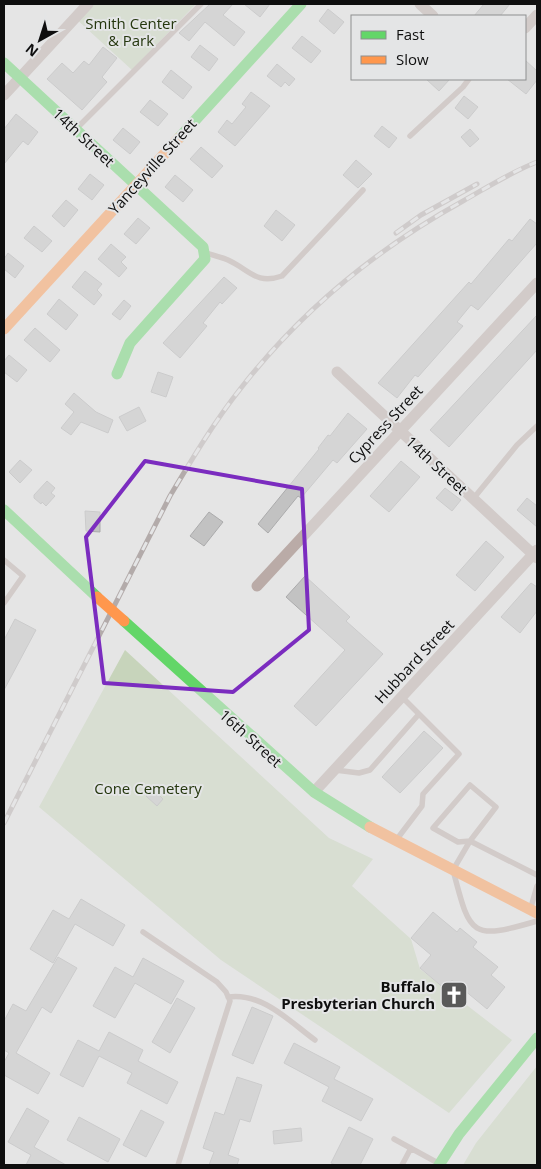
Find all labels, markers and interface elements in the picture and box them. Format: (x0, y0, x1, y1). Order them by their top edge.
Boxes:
park label: Smith Center & Park (85, 13, 177, 50)
north arrow (15, 15, 65, 65)
legend (351, 15, 526, 80)
text: Fast (396, 24, 425, 44)
text: N (21, 40, 42, 61)
text: Slow (396, 49, 429, 69)
street label: 14th Street (49, 103, 119, 171)
street label: Yanceyville Street (104, 114, 200, 218)
street label: Cypress Street (343, 380, 427, 468)
street label: 14th Street (402, 431, 472, 499)
street label: Hubbard Street (370, 615, 458, 707)
street label: 16th Street (216, 705, 286, 771)
park label: Cone Cemetery (94, 778, 202, 798)
place label: Buffalo Presbyterian Church (281, 976, 435, 1013)
church icon: Buffalo Presbyterian Church (439, 980, 469, 1010)

